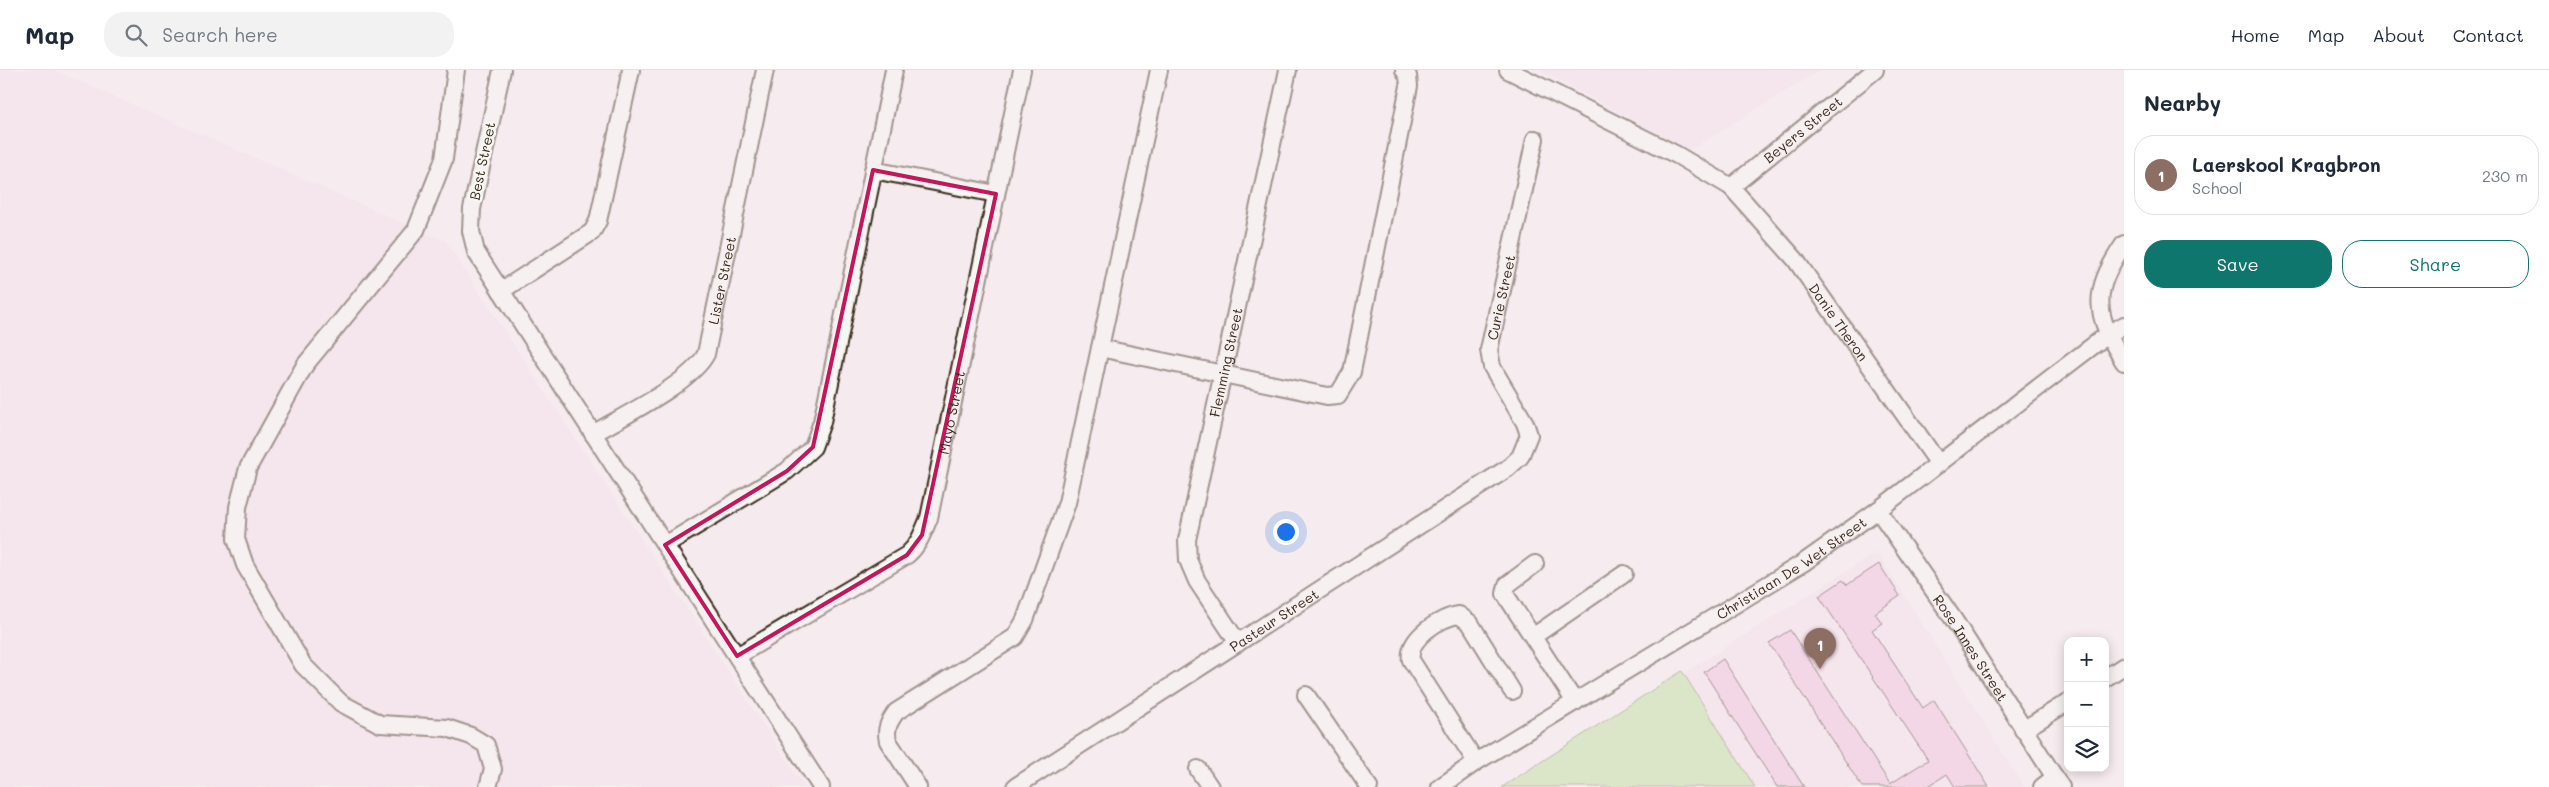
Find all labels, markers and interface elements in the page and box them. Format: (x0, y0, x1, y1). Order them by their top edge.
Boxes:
search box (104, 12, 454, 57)
text: Map (25, 19, 74, 50)
icon: search (122, 21, 150, 49)
text: Search here (162, 22, 278, 47)
text: Home (2231, 23, 2280, 47)
text: Map (2308, 23, 2344, 47)
text: About (2372, 23, 2425, 47)
text: Contact (2453, 23, 2524, 47)
text: Nearby (2144, 89, 2221, 116)
street label: Beyers Street (1759, 91, 1846, 167)
street label: Best Street (464, 120, 500, 202)
text: Laerskool Kragbron (2192, 152, 2381, 177)
text: 1 (2157, 165, 2165, 186)
text: 230 m (2482, 165, 2528, 186)
text: School (2192, 177, 2242, 198)
street label: Lister Street (703, 235, 740, 326)
button: Save (2144, 240, 2332, 288)
button: Share (2342, 240, 2529, 288)
street label: Curie Street (1482, 253, 1519, 342)
street label: Danie Theron (1805, 279, 1873, 365)
street label: Flemming Street (1204, 306, 1246, 419)
street label: Mayo Street (933, 369, 969, 456)
street label: Christiaan De Wet Street (1712, 512, 1870, 623)
your location (1273, 519, 1299, 545)
street label: Pasteur Street (1225, 584, 1322, 656)
street label: Rose Innes Street (1929, 590, 2013, 704)
pin: 1 (1804, 628, 1836, 669)
map controls (2064, 637, 2109, 772)
button: + (2064, 637, 2109, 682)
button: − (2064, 682, 2109, 727)
button: layers (2064, 727, 2109, 772)

